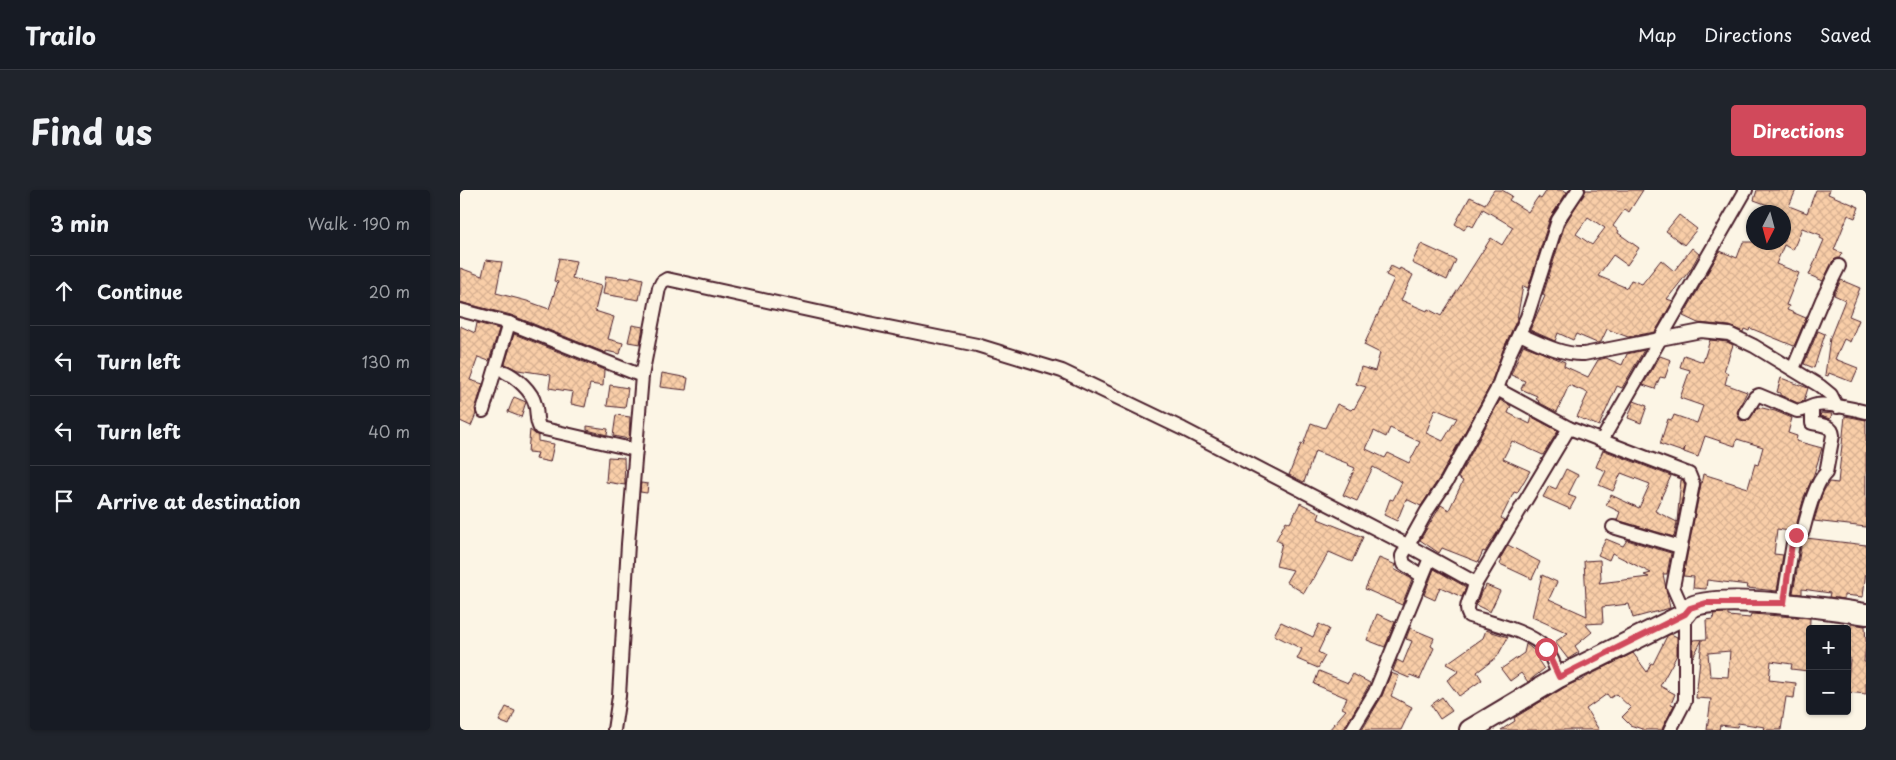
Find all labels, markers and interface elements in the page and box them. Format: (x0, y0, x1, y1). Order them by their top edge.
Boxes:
text: Trailo (25, 17, 96, 53)
text: Map (1638, 21, 1676, 48)
text: Directions (1704, 21, 1792, 48)
text: Saved (1820, 21, 1871, 48)
text: Find us (30, 104, 152, 157)
button: Directions (1731, 105, 1866, 156)
north arrow (1746, 205, 1791, 250)
text: 3 min (50, 207, 109, 239)
text: Walk · 190 m (308, 211, 410, 235)
icon: ahead (50, 277, 78, 305)
text: Continue (97, 277, 183, 305)
text: 20 m (369, 279, 410, 303)
icon: left (50, 347, 78, 375)
text: Turn left (97, 347, 181, 375)
text: 130 m (362, 349, 410, 373)
icon: left (50, 417, 78, 445)
text: Turn left (97, 417, 181, 445)
text: 40 m (368, 419, 410, 443)
icon: arrive (50, 487, 78, 515)
text: Arrive at destination (97, 487, 301, 515)
route end (1785, 524, 1808, 547)
map controls (1806, 625, 1851, 715)
button: + (1806, 625, 1851, 670)
route start (1535, 638, 1558, 661)
button: − (1806, 670, 1851, 715)

